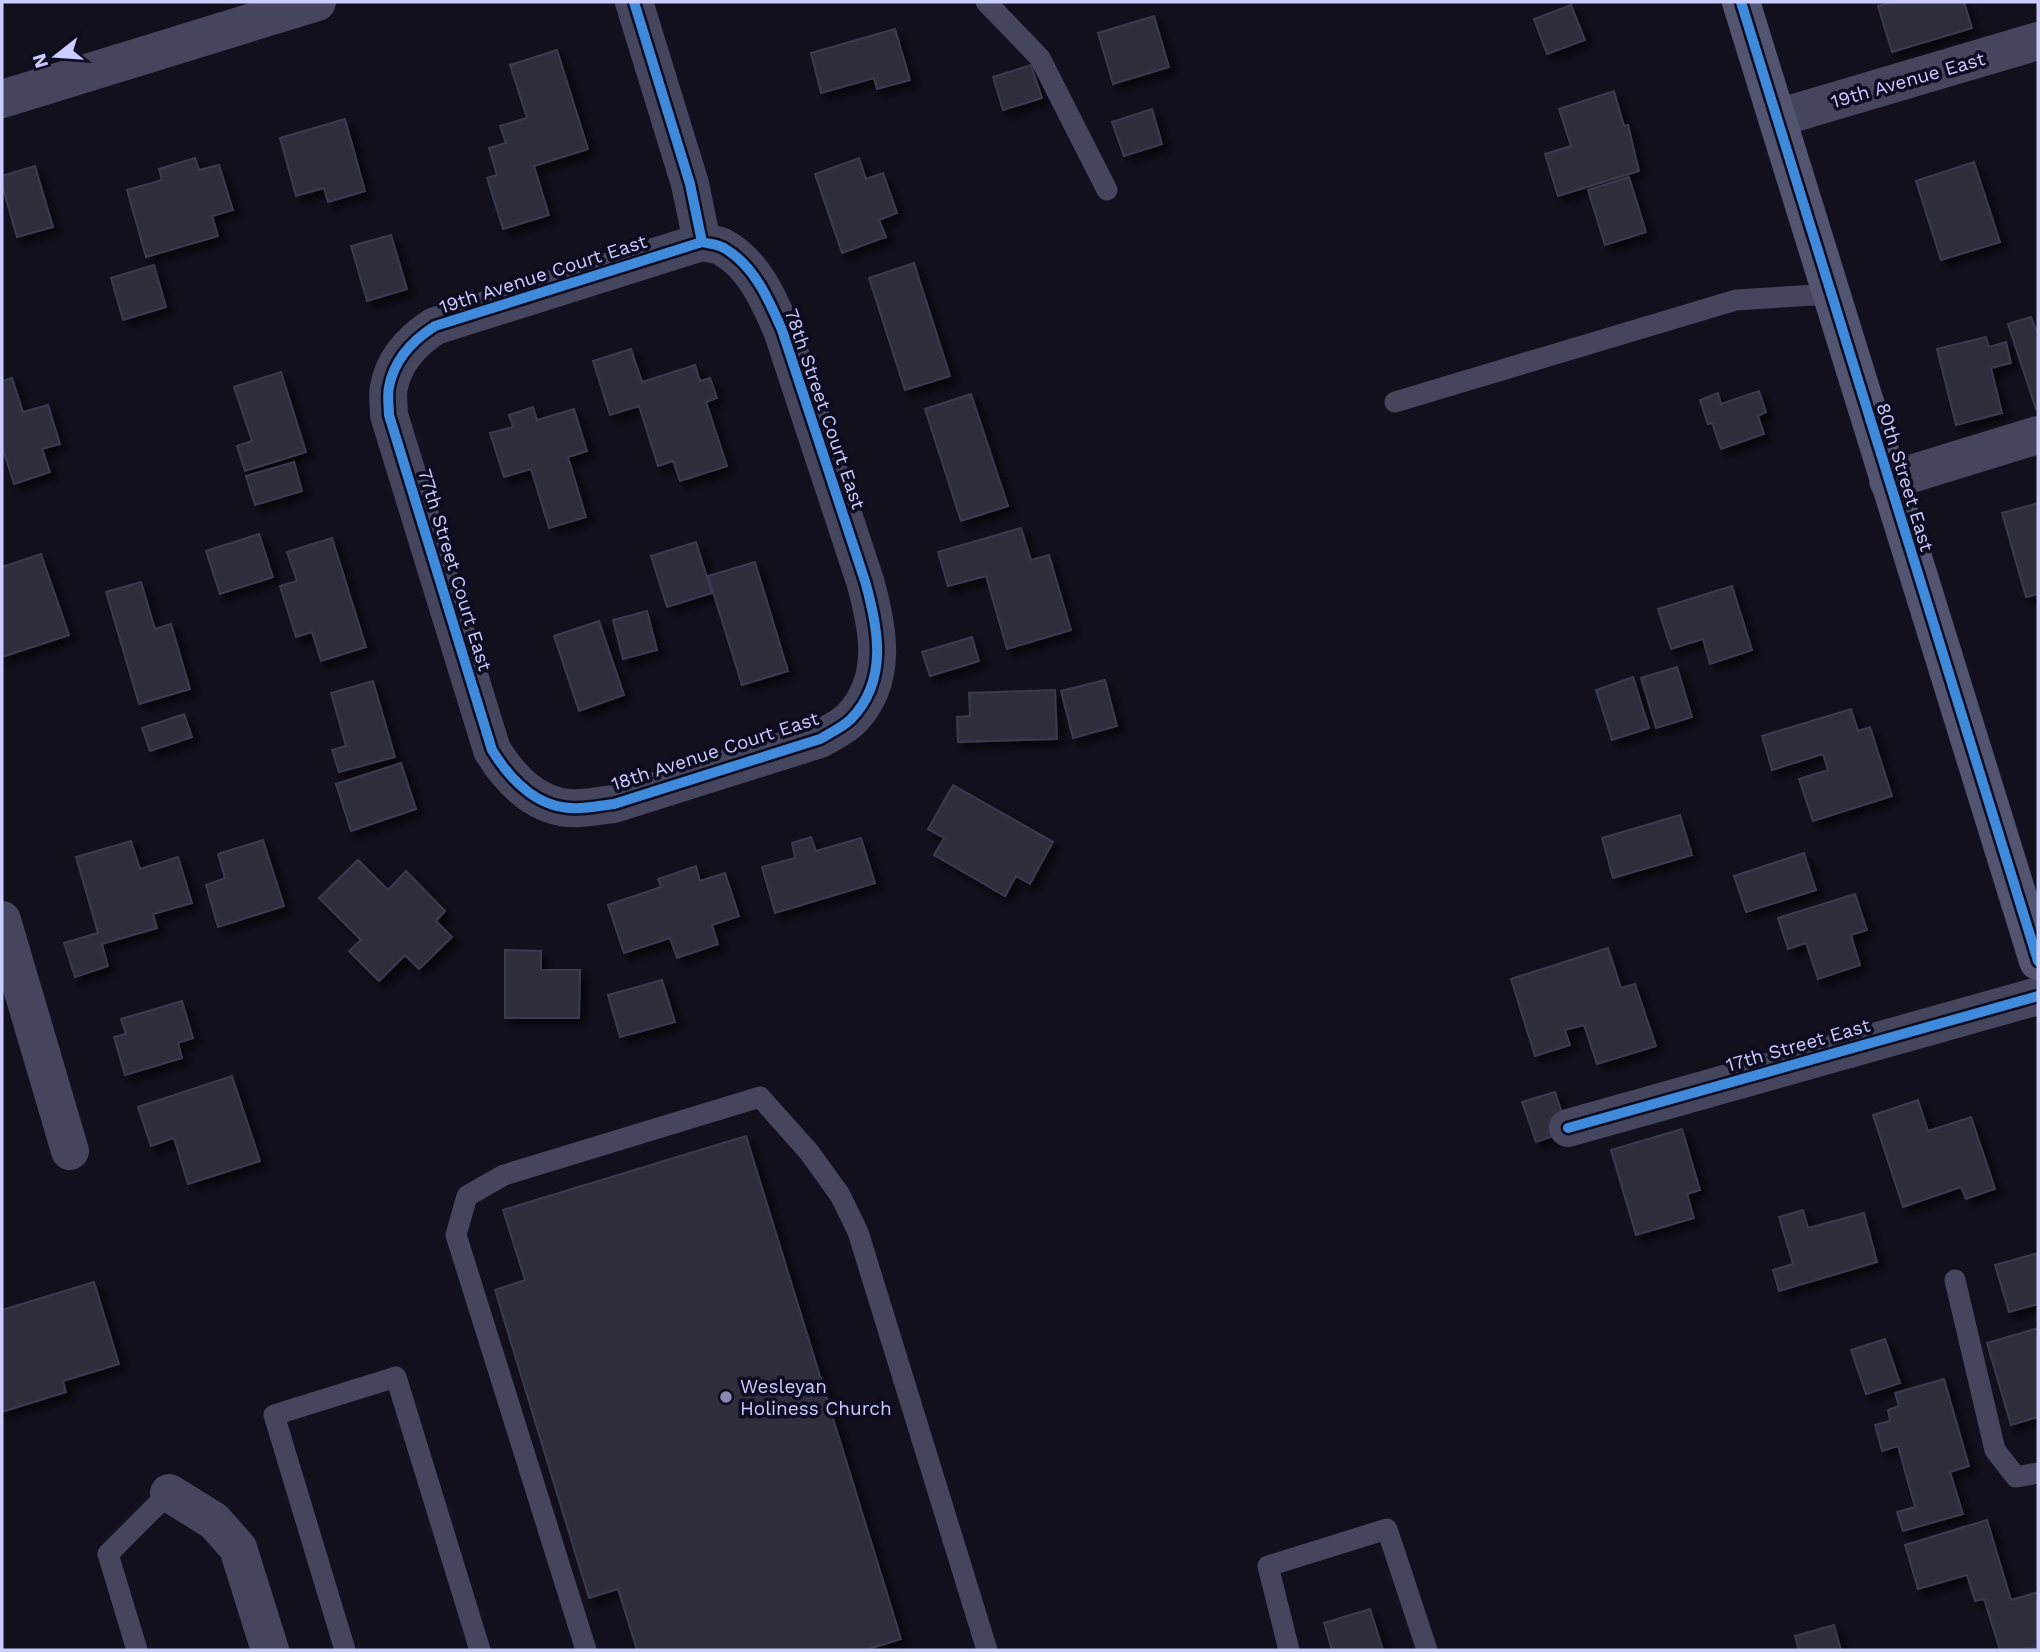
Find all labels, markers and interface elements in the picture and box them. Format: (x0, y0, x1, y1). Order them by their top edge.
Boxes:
north arrow (21, 21, 91, 91)
street label: 19th Avenue East (1828, 47, 1988, 113)
text: N (27, 51, 53, 71)
street label: 19th Avenue Court East (436, 230, 650, 318)
street label: 78th Street Court East (780, 306, 870, 512)
street label: 80th Street East (1871, 400, 1939, 554)
street label: 77th Street Court East (413, 466, 497, 674)
street label: 18th Avenue Court East (608, 707, 822, 795)
street label: 17th Street East (1723, 1013, 1873, 1077)
place label: Wesleyan Holiness Church (740, 1375, 892, 1420)
marker: Wesleyan Holiness Church (718, 1389, 734, 1405)

